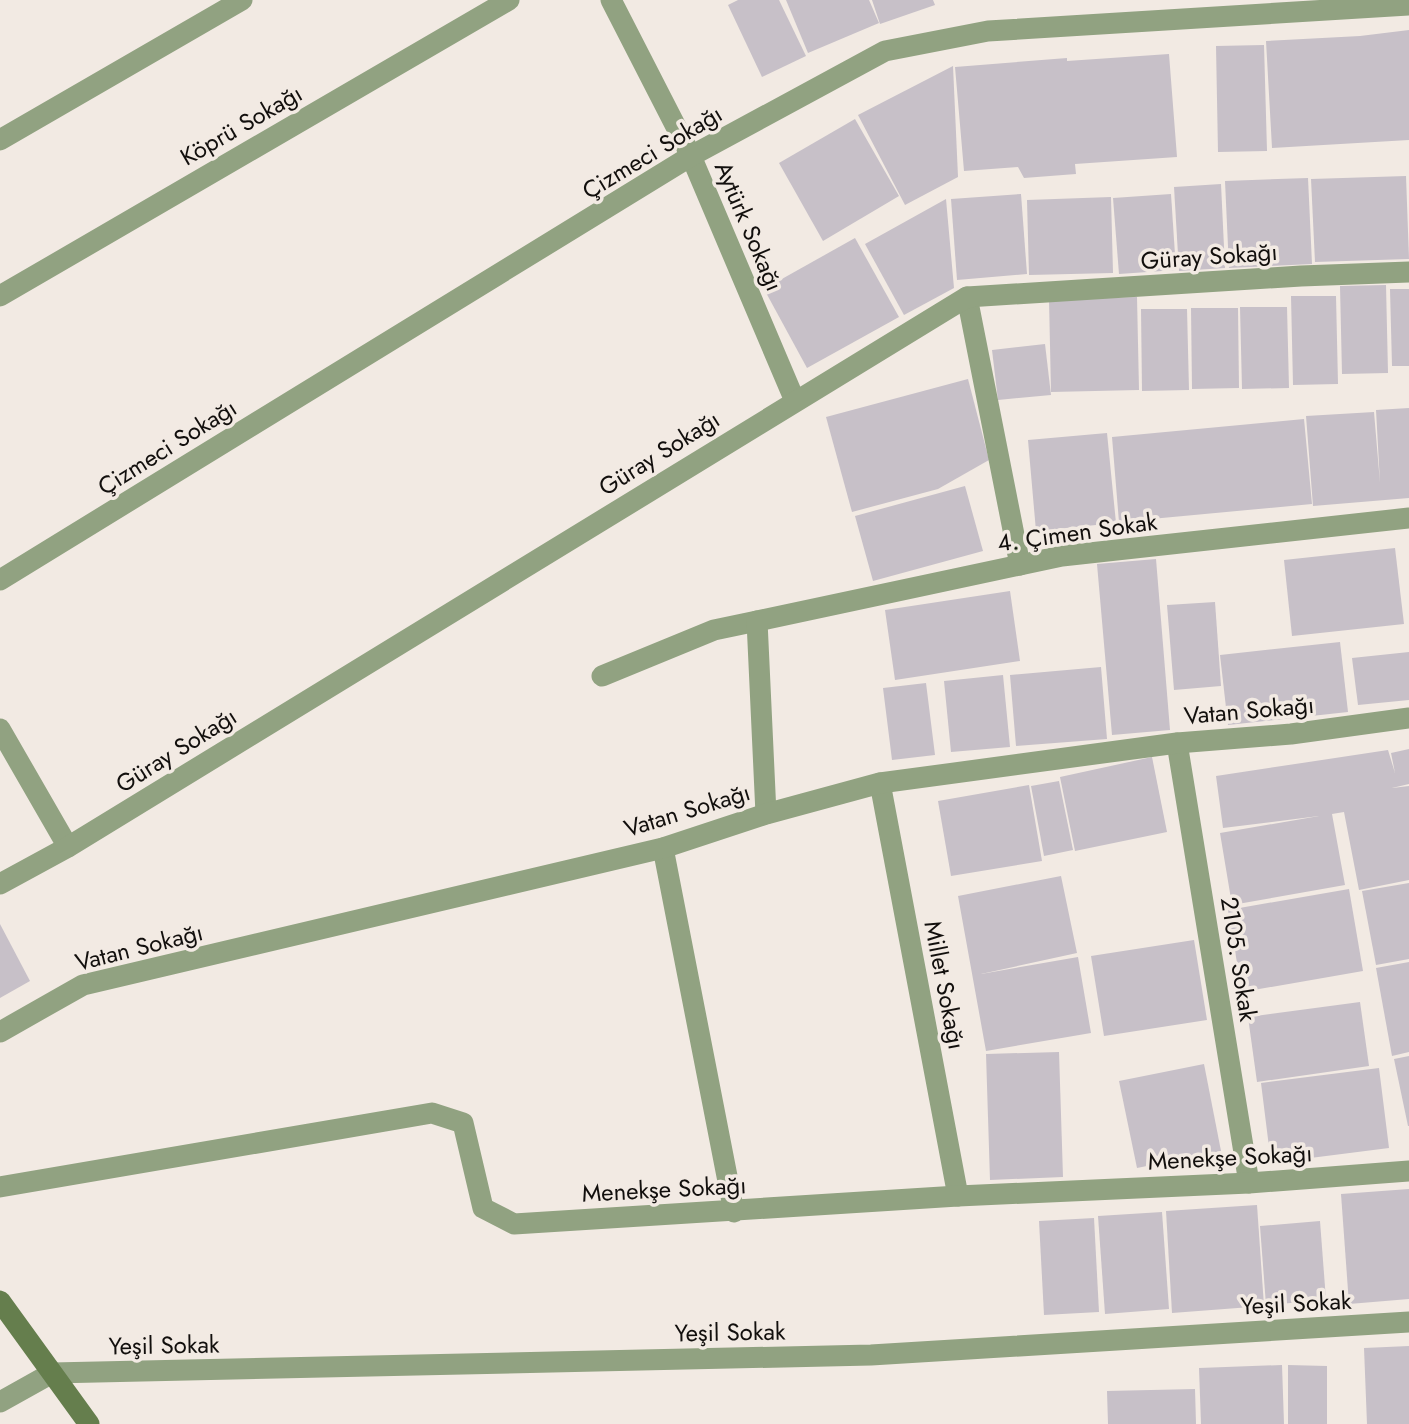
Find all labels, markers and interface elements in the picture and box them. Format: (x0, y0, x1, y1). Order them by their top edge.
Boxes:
street label: Köprü Sokağı (173, 76, 309, 174)
street label: Çizmeci Sokağı (575, 96, 729, 208)
street label: Aytürk Sokağı (706, 156, 792, 296)
street label: Güray Sokağı (1139, 234, 1279, 278)
street label: Çizmeci Sokağı (91, 390, 243, 504)
street label: Güray Sokağı (592, 402, 726, 504)
street label: 4. Çimen Sokak (995, 503, 1160, 561)
street label: Vatan Sokağı (1183, 687, 1315, 733)
street label: Güray Sokağı (109, 699, 243, 801)
street label: Vatan Sokağı (620, 774, 754, 846)
street label: 2105. Sokak (1212, 894, 1266, 1024)
street label: Vatan Sokağı (72, 914, 206, 980)
street label: Millet Sokağı (915, 918, 975, 1052)
street label: Menekşe Sokağı (1147, 1135, 1313, 1179)
street label: Menekşe Sokağı (581, 1167, 747, 1211)
street label: Yeşil Sokak (1240, 1283, 1353, 1323)
street label: Yeşil Sokak (674, 1314, 786, 1350)
street label: Yeşil Sokak (108, 1327, 220, 1363)

